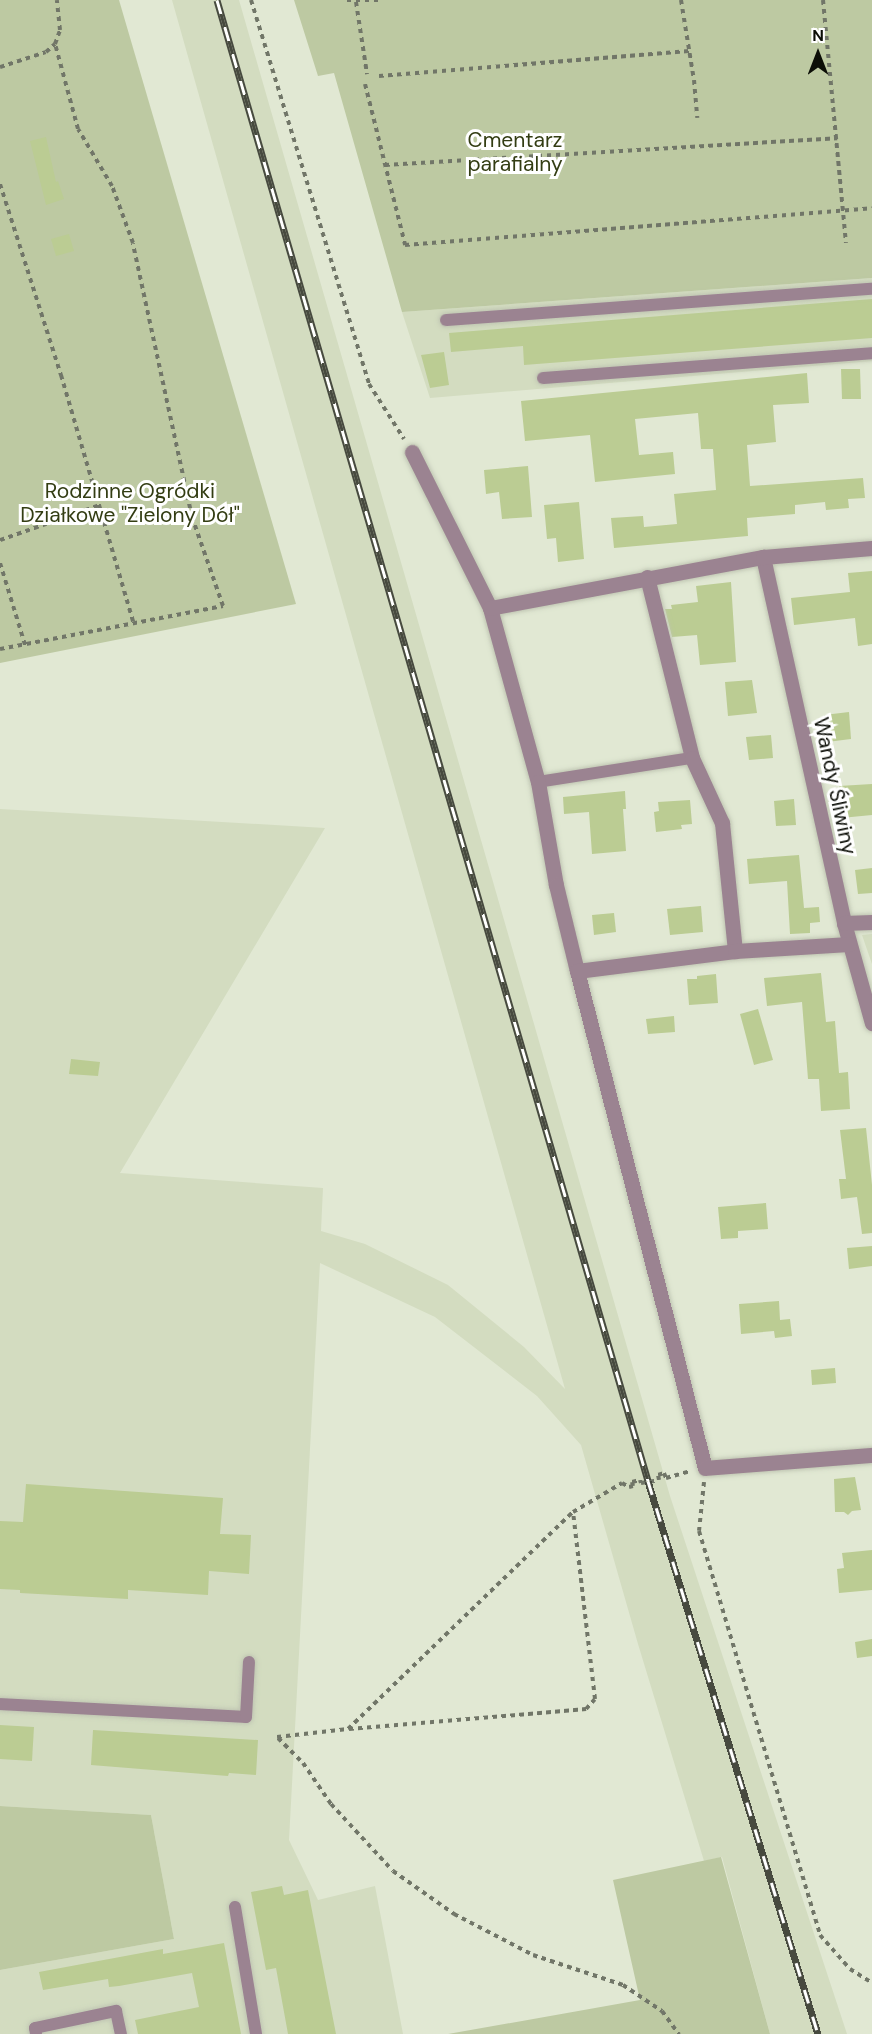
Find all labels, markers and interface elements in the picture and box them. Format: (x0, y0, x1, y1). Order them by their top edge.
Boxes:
north arrow (788, 24, 848, 84)
text: N (812, 25, 824, 46)
park label: Cmentarz parafialny (467, 127, 563, 177)
park label: Rodzinne Ogródki Działkowe "Zielony Dół" (20, 478, 240, 528)
street label: Wandy Śliwiny (808, 715, 862, 857)

